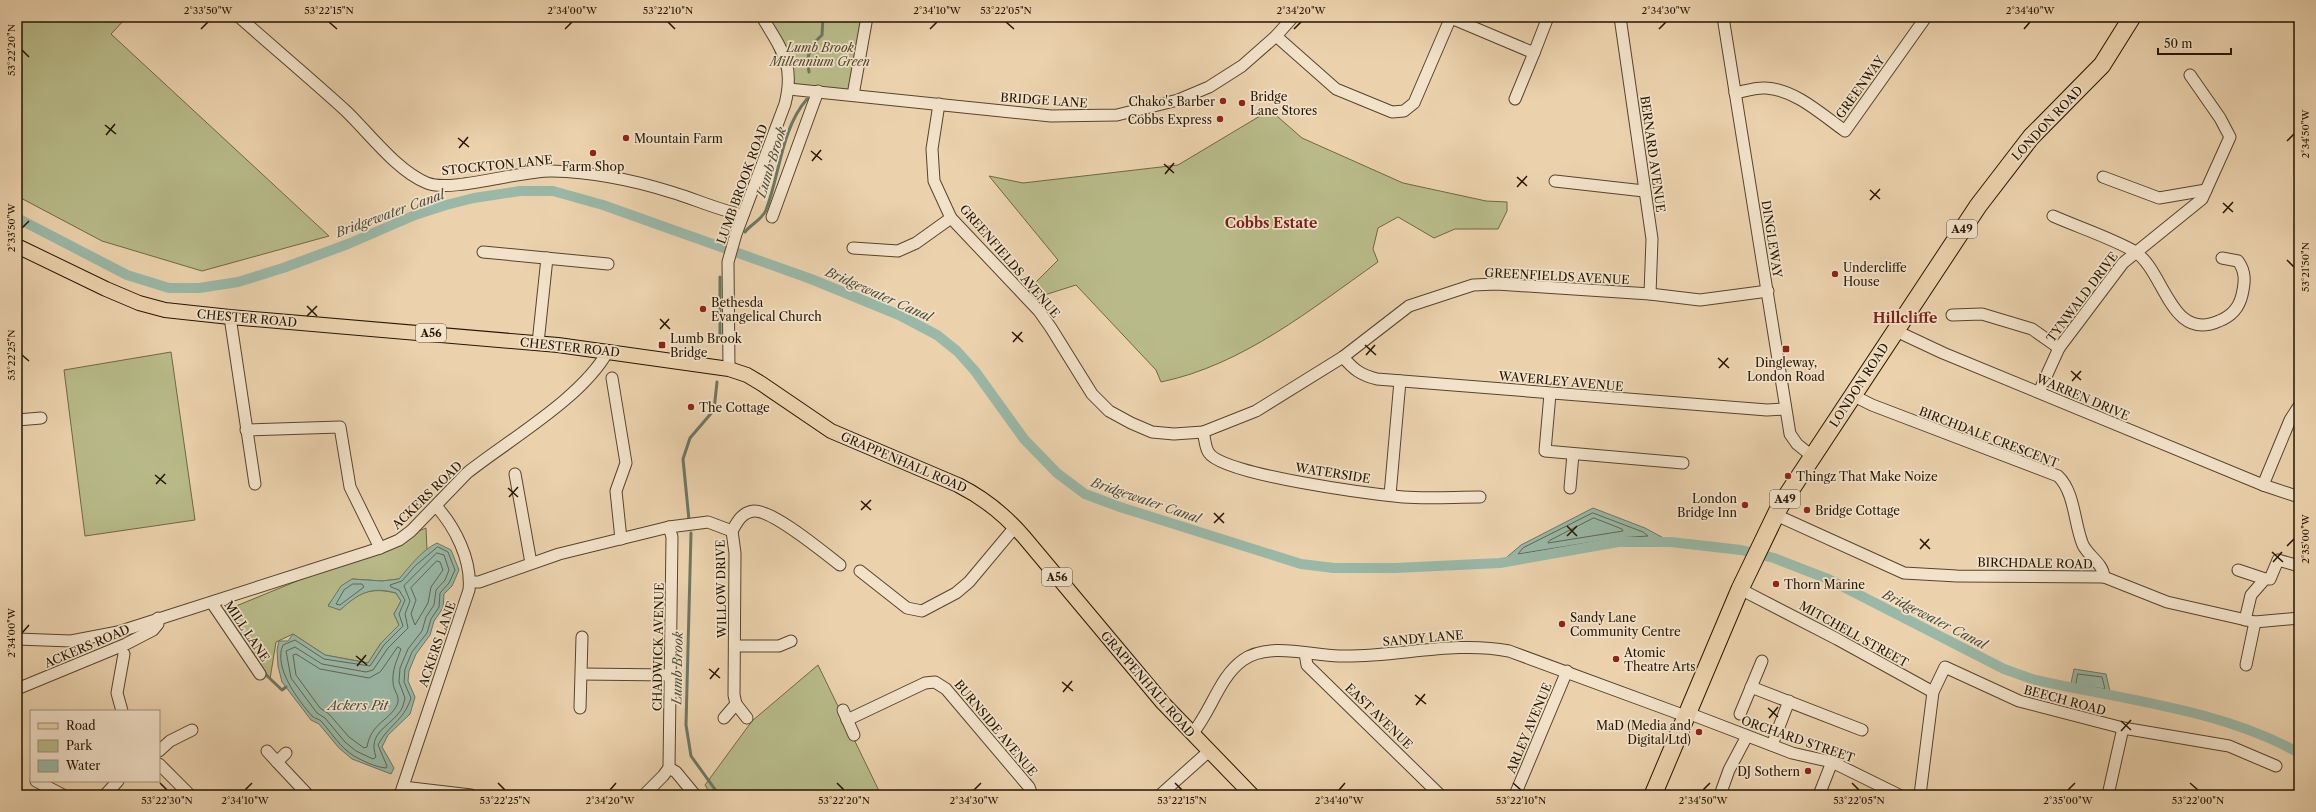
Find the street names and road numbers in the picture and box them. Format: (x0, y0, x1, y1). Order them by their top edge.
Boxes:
street label: GREENWAY (1832, 52, 1888, 121)
street label: LONDON ROAD (2008, 82, 2086, 164)
street label: BRIDGE LANE (1000, 89, 1088, 111)
street label: BERNARD AVENUE (1637, 95, 1669, 213)
street label: LUMB BROOK ROAD (713, 122, 771, 246)
street label: STOCKTON LANE (441, 152, 553, 178)
street label: DINGLEWAY (1758, 199, 1786, 279)
street label: GREENFIELDS AVENUE (957, 201, 1063, 321)
road number: A49 (1947, 220, 1977, 238)
street label: TYNWALD DRIVE (2043, 249, 2121, 345)
street label: GREENFIELDS AVENUE (1484, 265, 1630, 287)
street label: CHESTER ROAD (196, 306, 298, 330)
road number: A56 (416, 324, 446, 342)
street label: CHESTER ROAD (519, 334, 621, 360)
street label: LONDON ROAD (1826, 340, 1892, 430)
street label: WAVERLEY AVENUE (1497, 368, 1624, 394)
street label: WARREN DRIVE (2033, 370, 2132, 423)
street label: BIRCHDALE CRESCENT (1917, 403, 2061, 471)
street label: GRAPPENHALL ROAD (839, 429, 970, 496)
street label: ACKERS ROAD (388, 458, 465, 533)
street label: WATERSIDE (1293, 460, 1372, 486)
road number: A49 (1770, 490, 1800, 508)
street label: WILLOW DRIVE (713, 540, 729, 639)
street label: BIRCHDALE ROAD (1977, 554, 2093, 572)
road number: A56 (1042, 568, 1072, 586)
street label: CHADWICK AVENUE (649, 583, 667, 711)
street label: MILL LANE (221, 598, 273, 664)
street label: MITCHELL STREET (1797, 598, 1911, 670)
street label: ACKERS LANE (415, 599, 459, 690)
street label: ACKERS ROAD (41, 621, 132, 671)
street label: SANDY LANE (1382, 627, 1464, 649)
street label: GRAPPENHALL ROAD (1098, 628, 1198, 740)
street label: BURNSIDE AVENUE (951, 677, 1041, 779)
street label: EAST AVENUE (1342, 680, 1416, 752)
street label: ARLEY AVENUE (1503, 680, 1555, 776)
street label: BEECH ROAD (2022, 682, 2108, 718)
street label: ORCHARD STREET (1739, 713, 1857, 765)

